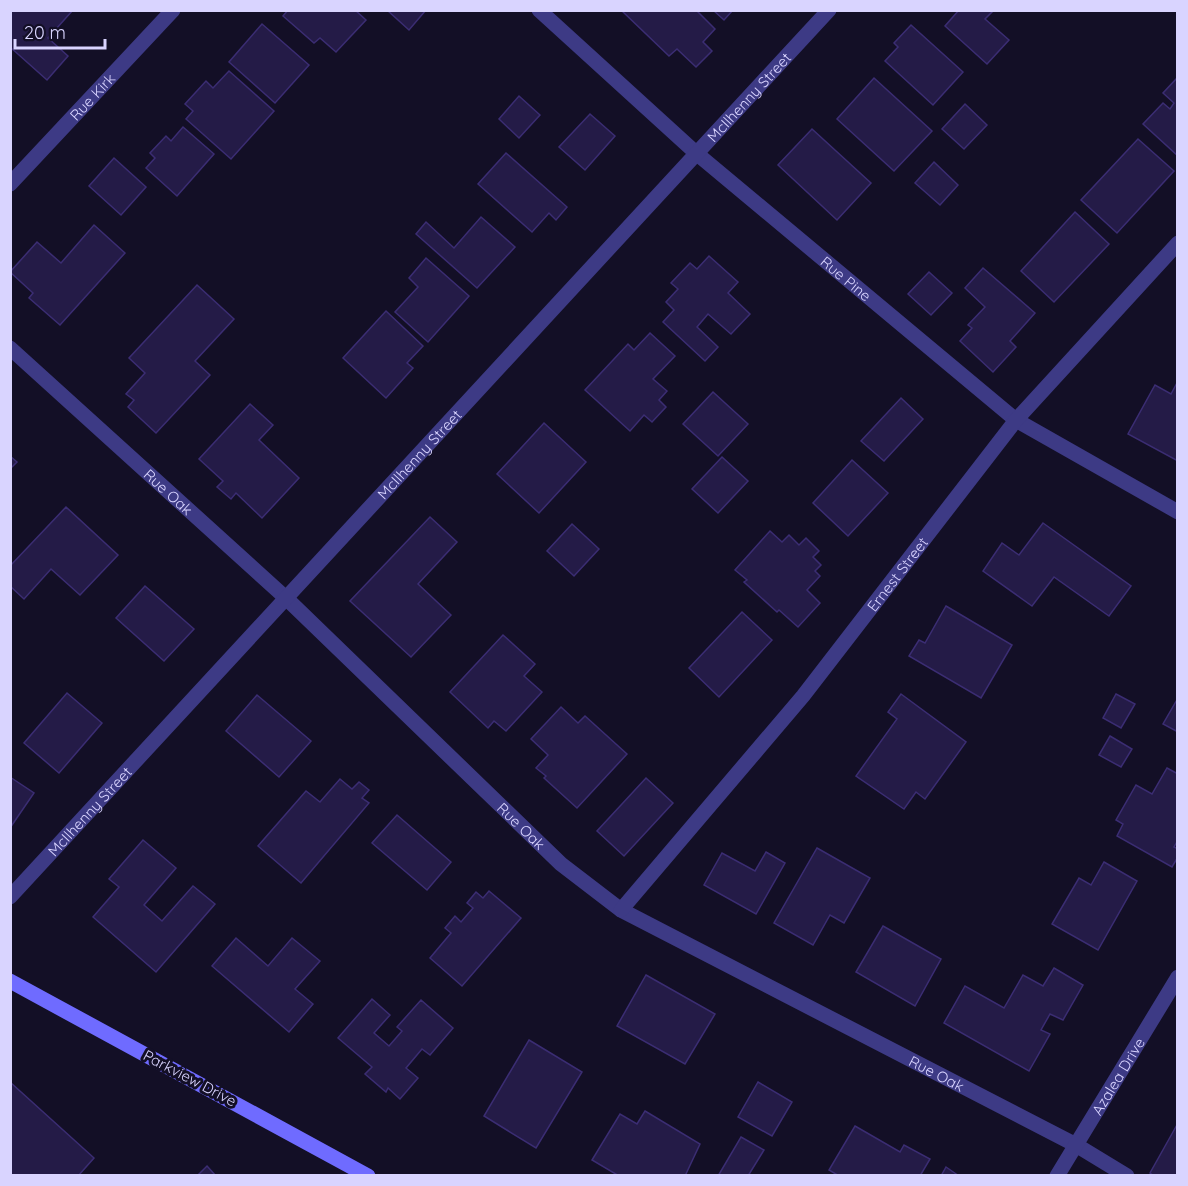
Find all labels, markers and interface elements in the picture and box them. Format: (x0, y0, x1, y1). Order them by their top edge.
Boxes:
scale bar (15, 12, 105, 50)
text: 20 m (24, 21, 66, 44)
street label: McIlhenny Street (703, 48, 795, 146)
street label: Rue Kirk (65, 69, 119, 124)
street label: Rue Pine (817, 252, 875, 305)
street label: McIlhenny Street (373, 405, 465, 503)
street label: Rue Oak (140, 465, 197, 519)
street label: Ernest Street (862, 533, 932, 615)
street label: McIlhenny Street (43, 762, 135, 860)
street label: Rue Oak (493, 798, 550, 853)
street label: Azalea Drive (1087, 1034, 1149, 1118)
street label: Parkview Drive (140, 1045, 240, 1111)
street label: Rue Oak (906, 1051, 968, 1095)

